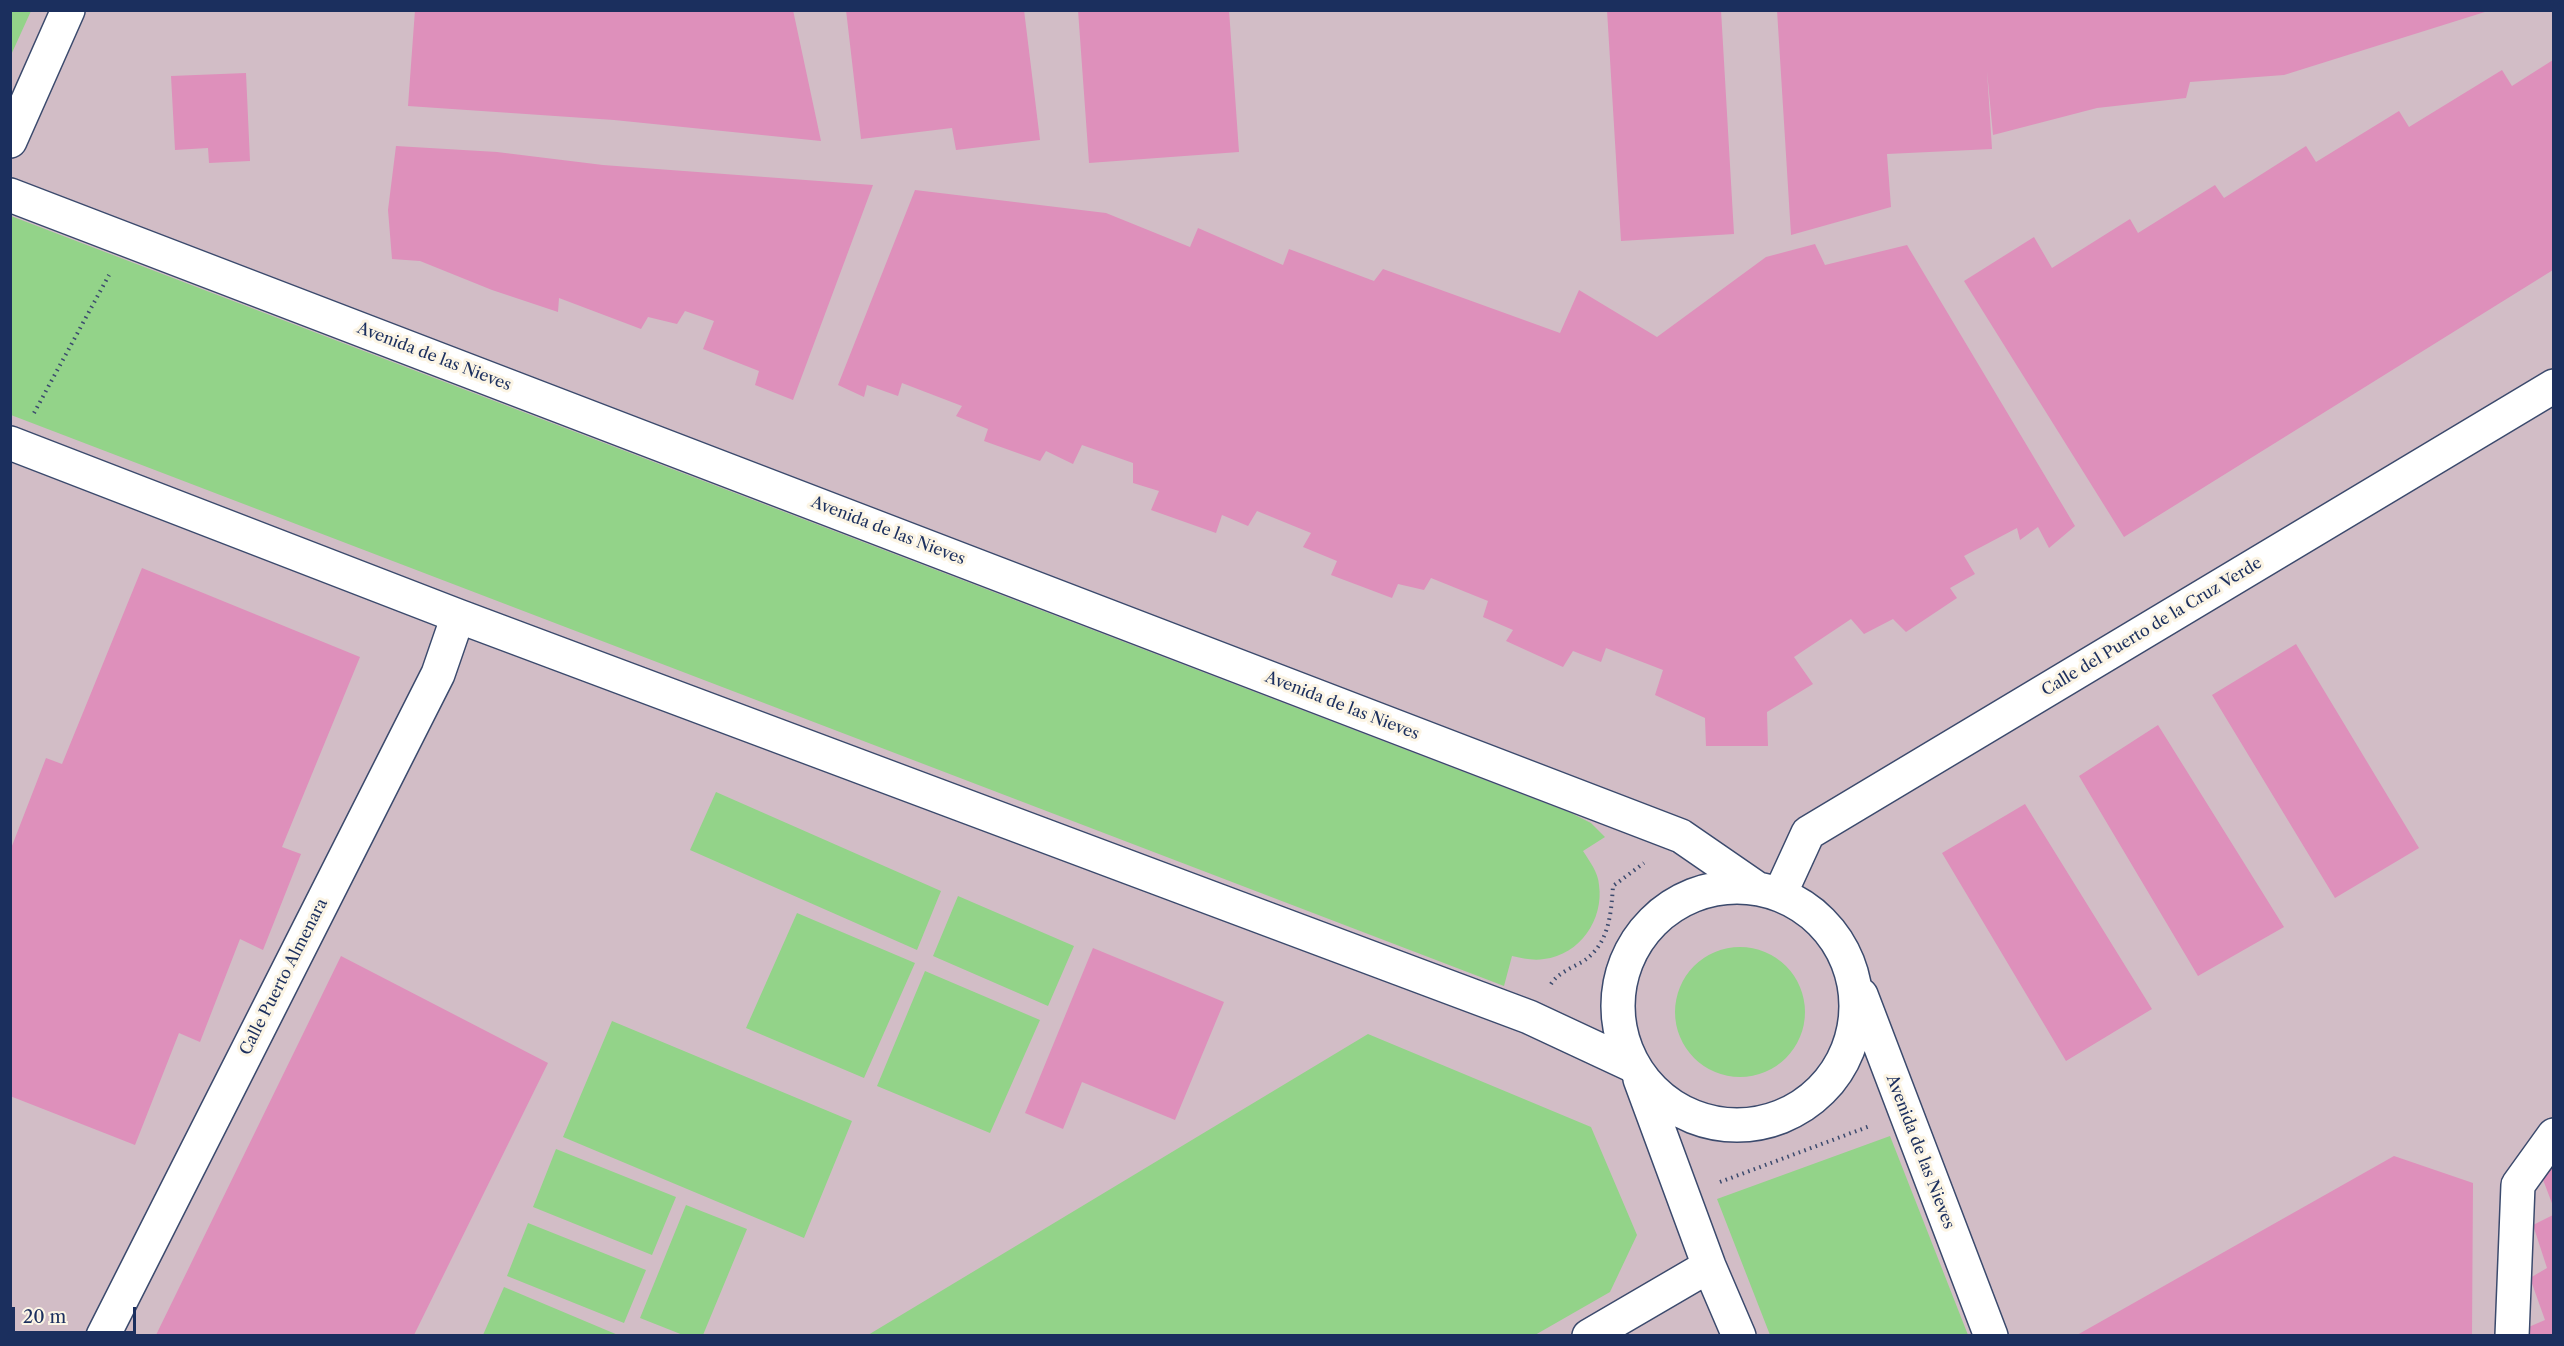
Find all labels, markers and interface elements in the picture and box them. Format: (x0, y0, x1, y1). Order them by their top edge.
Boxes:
street label: Avenida de las Nieves (354, 319, 514, 395)
street label: Avenida de las Nieves (808, 493, 968, 569)
street label: Calle del Puerto de la Cruz Verde (2039, 554, 2265, 700)
street label: Avenida de las Nieves (1262, 668, 1422, 744)
street label: Calle Puerto Almenara (236, 895, 332, 1059)
street label: Avenida de las Nieves (1882, 1072, 1958, 1232)
scale bar (15, 1295, 140, 1333)
text: 20 m (23, 1306, 66, 1328)

